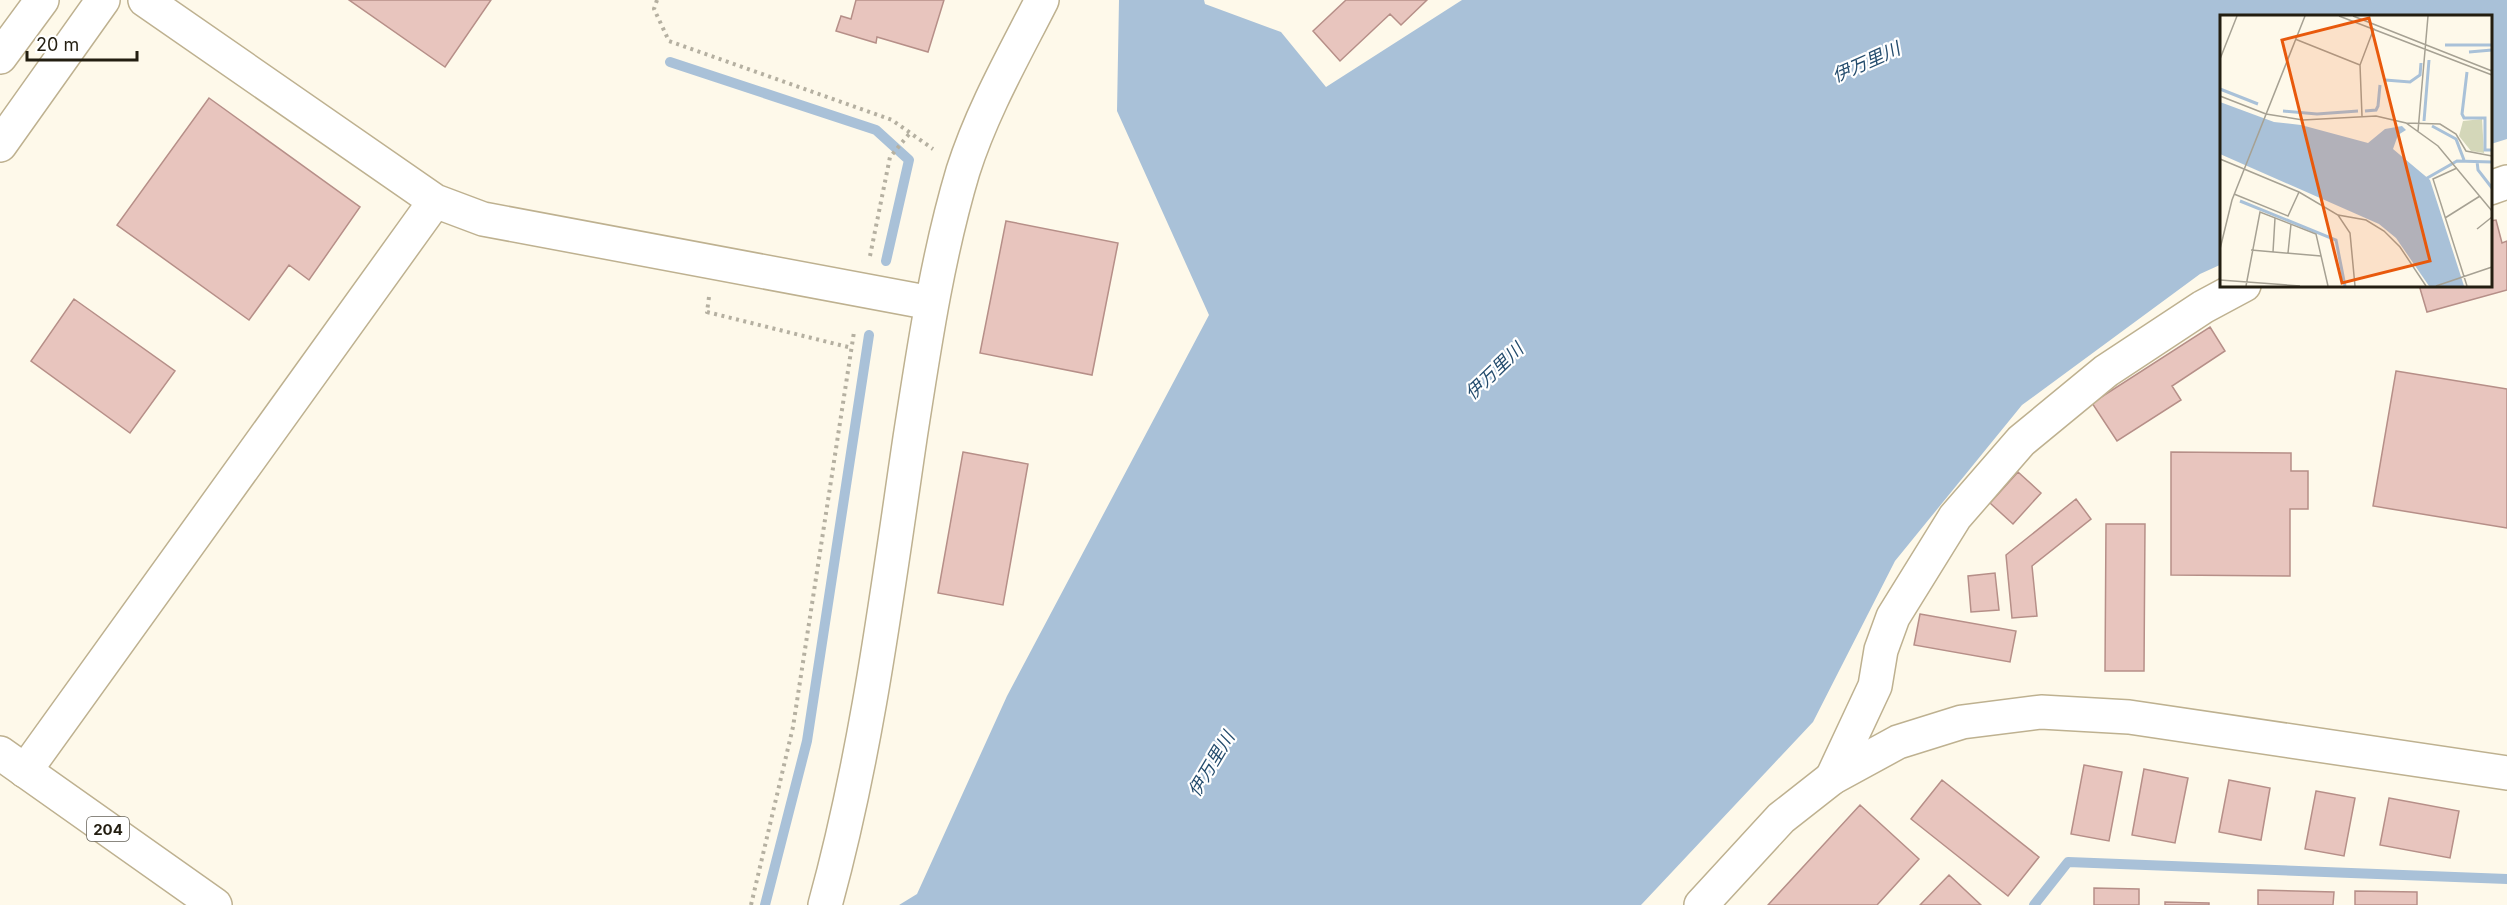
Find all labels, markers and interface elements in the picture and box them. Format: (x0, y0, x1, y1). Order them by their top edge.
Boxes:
inset map (2220, 15, 2492, 286)
scale bar (27, 24, 136, 62)
text: 20 m (36, 34, 79, 55)
water label: 伊万里川 (1829, 37, 1905, 86)
water label: 伊万里川 (1461, 337, 1529, 404)
water label: 伊万里川 (1183, 726, 1240, 800)
road number: 204 (87, 817, 129, 841)

